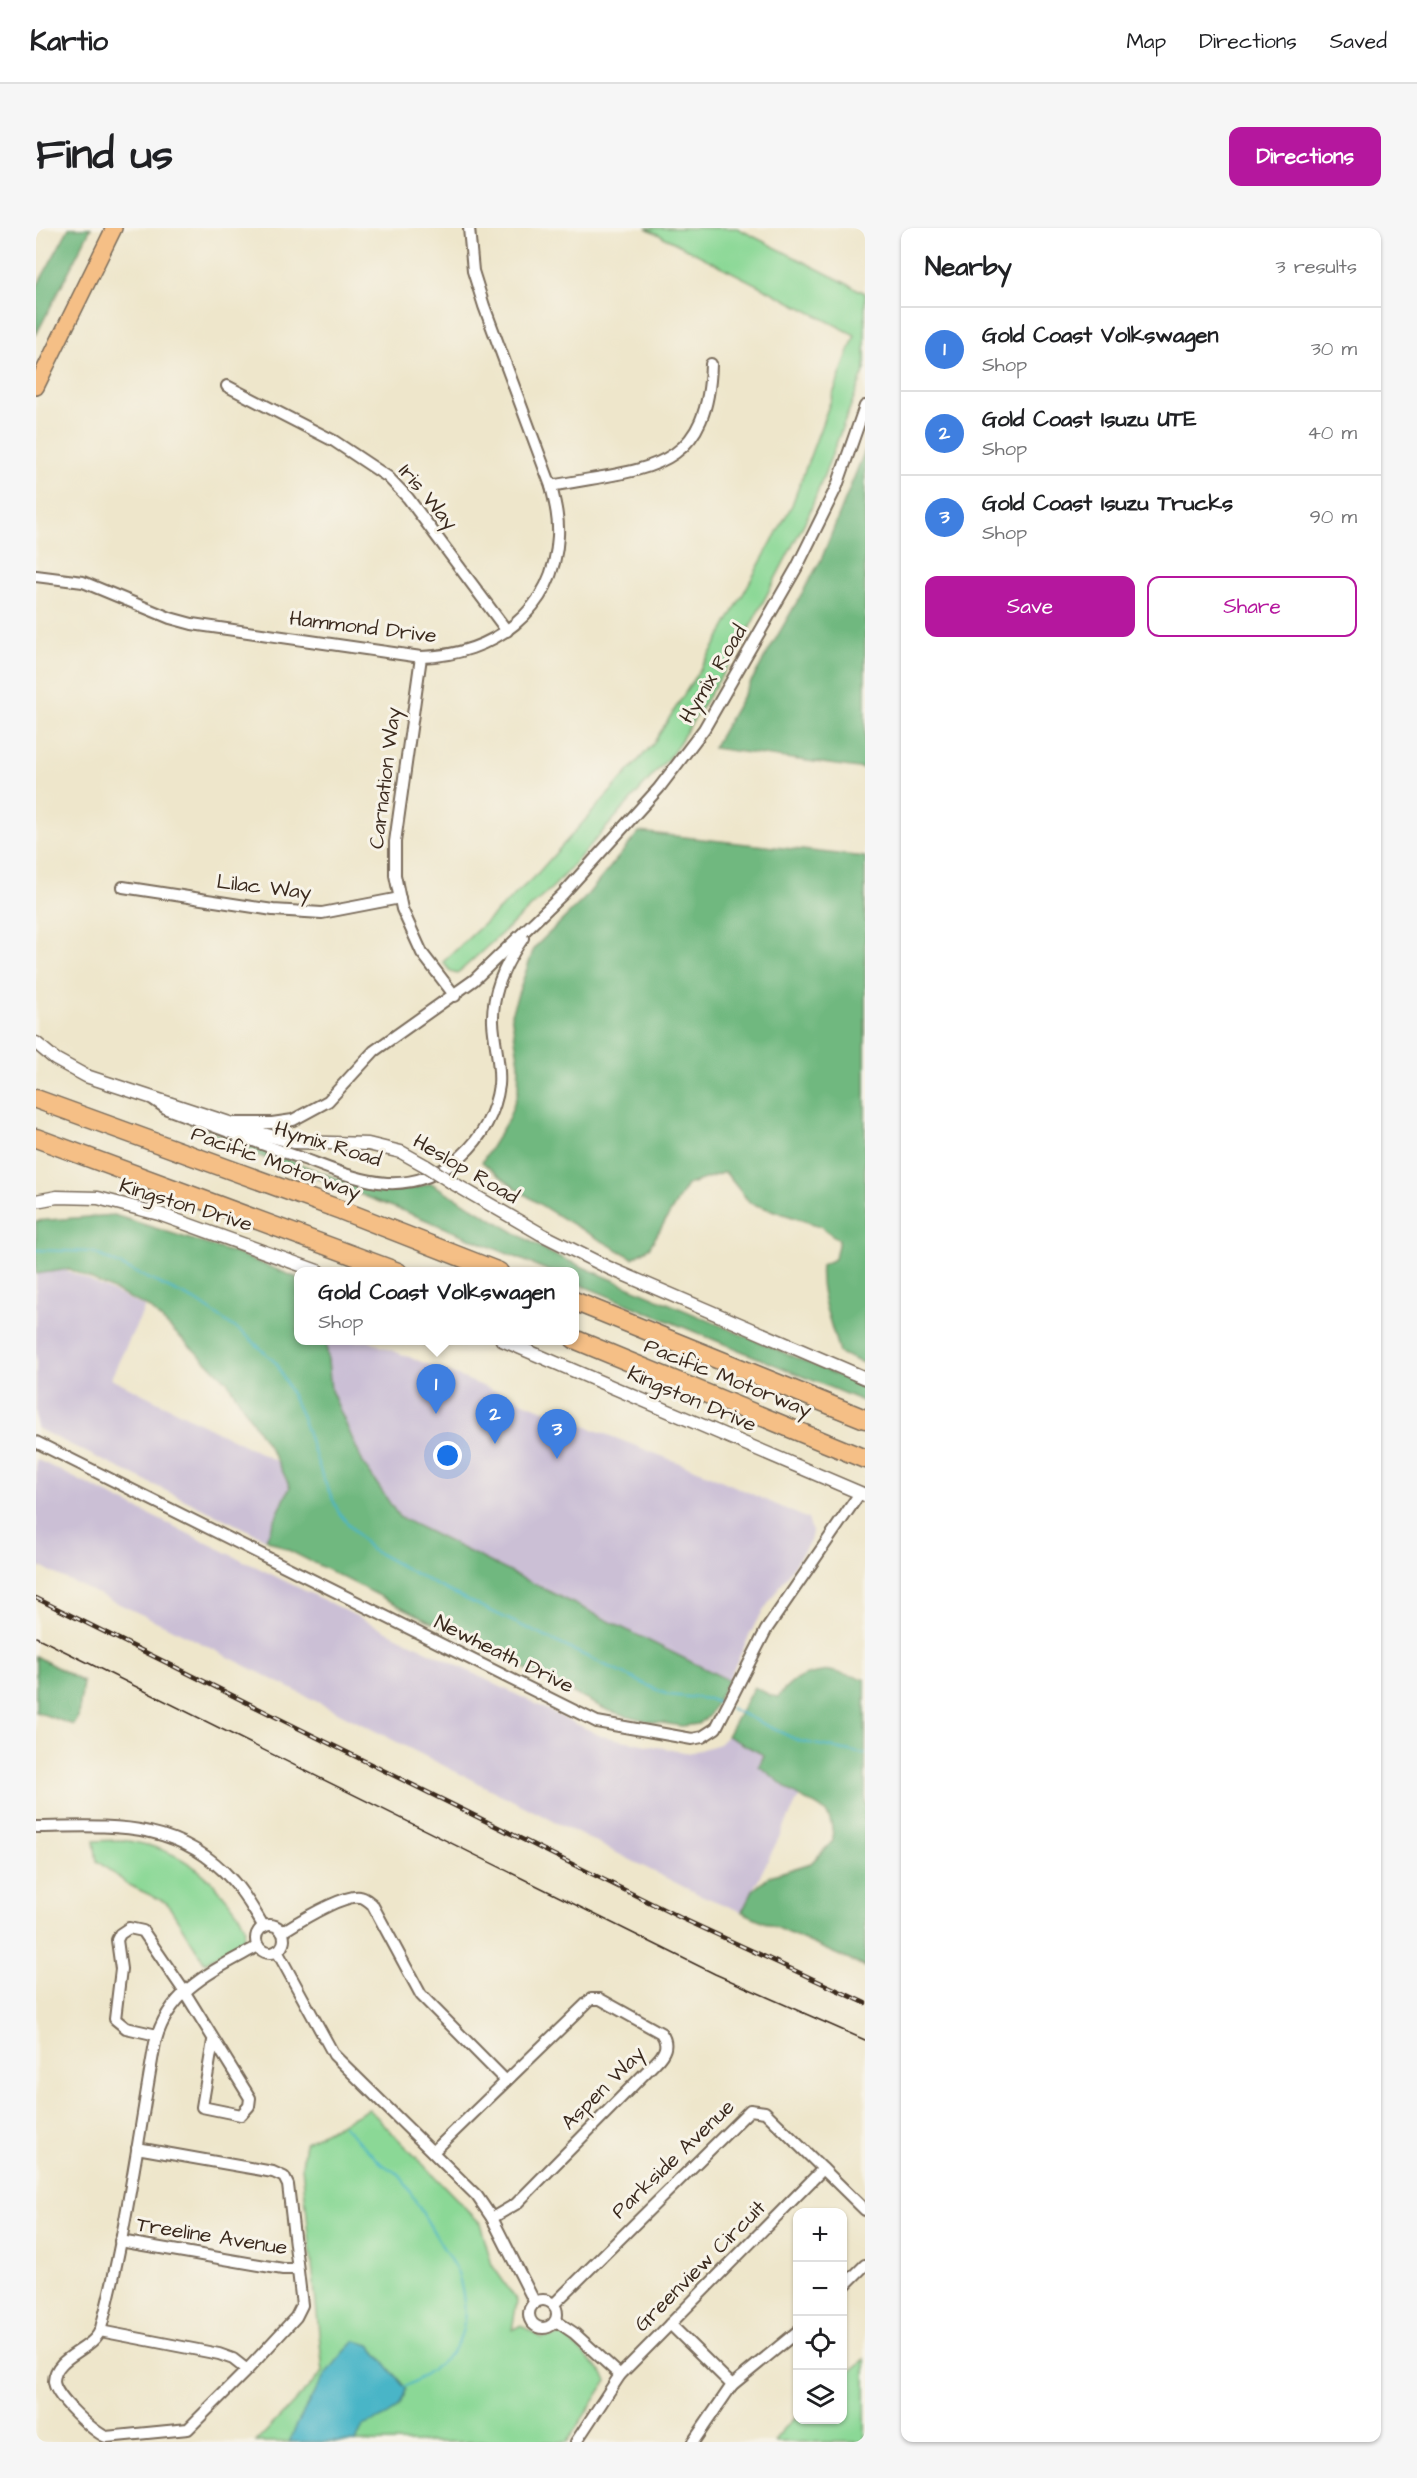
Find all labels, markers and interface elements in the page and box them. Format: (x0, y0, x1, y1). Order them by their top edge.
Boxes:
text: Kartio (30, 22, 108, 61)
text: Map (1126, 27, 1166, 56)
text: Directions (1199, 27, 1297, 56)
text: Saved (1330, 27, 1387, 56)
text: Find us (36, 127, 173, 185)
button: Directions (1229, 127, 1381, 186)
text: Nearby (925, 249, 1012, 285)
text: 3 results (1275, 253, 1357, 281)
text: Gold Coast Volkswagen (982, 320, 1218, 351)
text: 1 (943, 335, 946, 363)
text: 30 m (1311, 335, 1357, 363)
text: Shop (982, 351, 1027, 379)
text: Gold Coast Isuzu UTE (982, 404, 1197, 435)
text: 2 (939, 419, 950, 447)
text: 40 m (1307, 419, 1357, 447)
text: Shop (982, 435, 1027, 463)
street label: Iris Way (390, 457, 465, 538)
text: Gold Coast Isuzu Trucks (982, 488, 1233, 519)
text: 3 (939, 503, 950, 531)
text: 90 m (1309, 503, 1357, 531)
text: Shop (982, 519, 1027, 547)
button: Save (925, 576, 1135, 637)
button: Share (1147, 576, 1357, 637)
street label: Hammond Drive (288, 604, 438, 650)
street label: Hymix Road (672, 619, 756, 730)
street label: Carnation Way (362, 705, 410, 851)
street label: Lilac Way (215, 867, 314, 909)
street label: Hymix Road (270, 1114, 385, 1176)
street label: Pacific Motorway (187, 1119, 365, 1209)
street label: Heslop Road (407, 1127, 525, 1212)
street label: Kingston Drive (115, 1171, 256, 1241)
popup (294, 1267, 579, 1345)
text: Gold Coast Volkswagen (318, 1277, 555, 1308)
text: Shop (318, 1308, 363, 1336)
street label: Pacific Motorway (639, 1331, 816, 1427)
street label: Kingston Drive (622, 1359, 761, 1441)
pin: 1 (416, 1364, 456, 1414)
pin: 2 (476, 1394, 514, 1444)
pin: 3 (538, 1410, 576, 1459)
your location (433, 1441, 462, 1470)
street label: Newheath Drive (429, 1608, 579, 1700)
street label: Aspen Way (555, 2039, 653, 2138)
street label: Parkside Avenue (605, 2093, 741, 2225)
street label: Greenview Circuit (628, 2193, 773, 2338)
map controls (793, 2208, 847, 2424)
button: + (793, 2208, 847, 2262)
street label: Treeline Avenue (134, 2210, 290, 2262)
button: − (793, 2262, 847, 2316)
button: locate (793, 2316, 847, 2370)
button: layers (793, 2370, 847, 2424)

